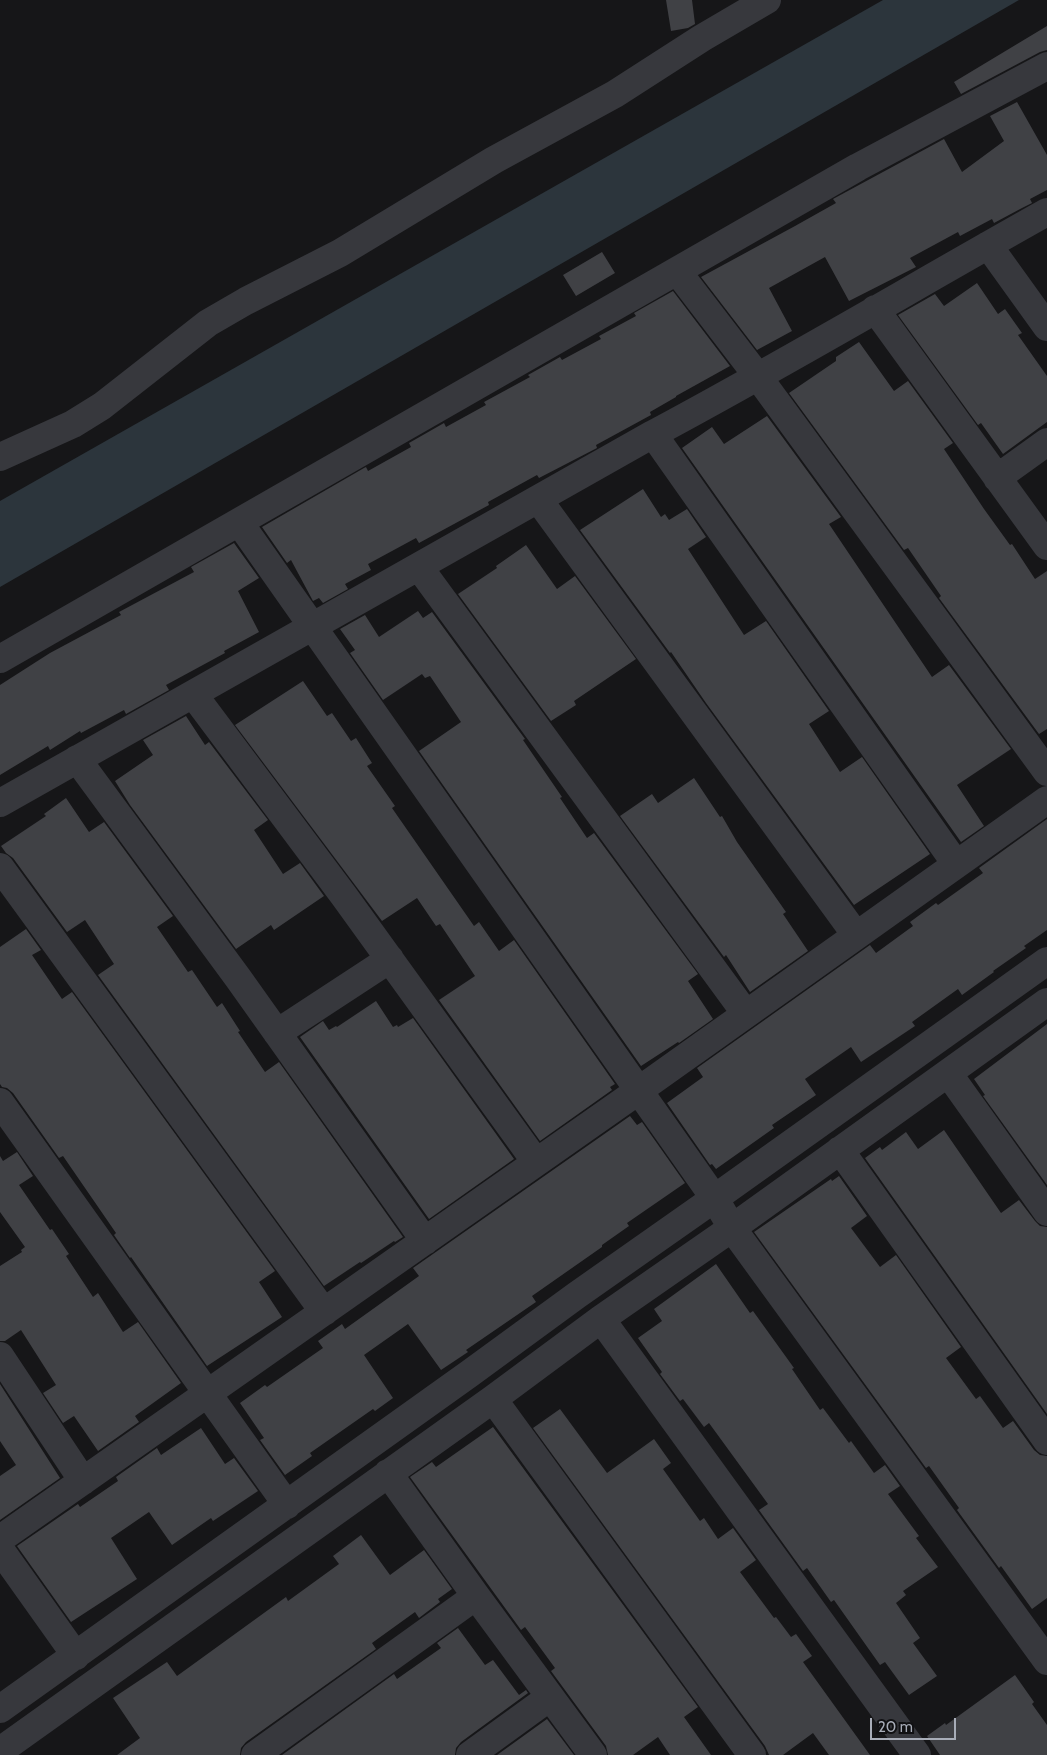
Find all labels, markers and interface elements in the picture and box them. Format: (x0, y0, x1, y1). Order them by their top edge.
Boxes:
scale bar (872, 1708, 958, 1740)
text: 20 m (878, 1718, 913, 1736)

